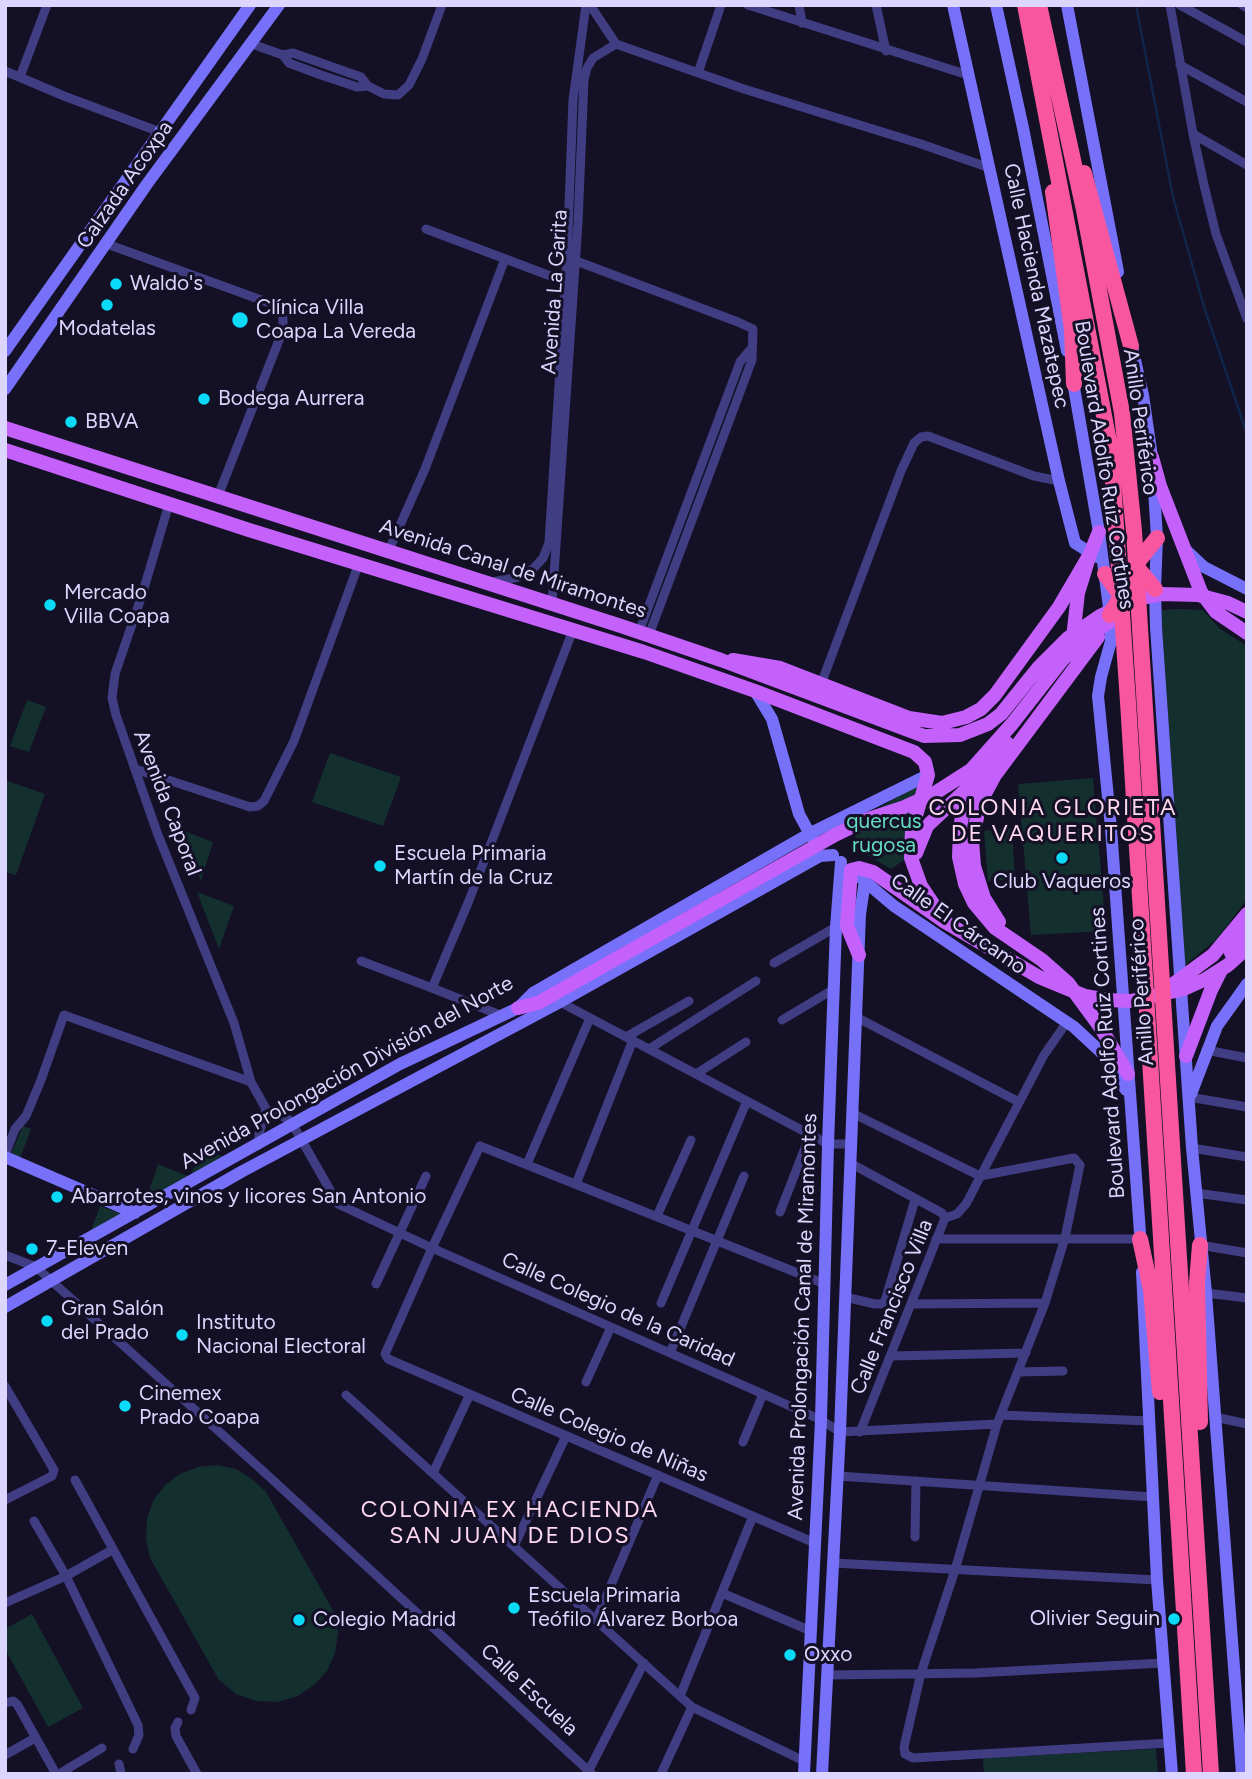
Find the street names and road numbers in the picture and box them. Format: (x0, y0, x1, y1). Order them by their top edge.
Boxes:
street label: Calzada Acoxpa (72, 116, 178, 254)
street label: Calle Hacienda Mazatepec (998, 161, 1074, 411)
street label: Avenida La Garita (537, 209, 573, 375)
street label: Boulevard Adolfo Ruiz Cortines (1069, 319, 1139, 611)
street label: Anillo Periférico (1117, 347, 1163, 497)
street label: Avenida Canal de Miramontes (376, 514, 650, 624)
street label: Avenida Caporal (128, 727, 206, 879)
street label: Calle El Cárcamo (886, 868, 1030, 980)
street label: Boulevard Adolfo Ruiz Cortines (1085, 906, 1131, 1200)
street label: Anillo Periférico (1124, 918, 1160, 1066)
street label: Avenida Prolongación División del Norte (176, 971, 518, 1175)
street label: Avenida Prolongación Canal de Miramontes (783, 1113, 823, 1521)
street label: Calle Francisco Villa (845, 1216, 939, 1398)
street label: Calle Colegio de la Caridad (498, 1247, 738, 1373)
street label: Calle Colegio de Niñas (506, 1382, 712, 1488)
street label: Calle Escuela (475, 1639, 583, 1741)

